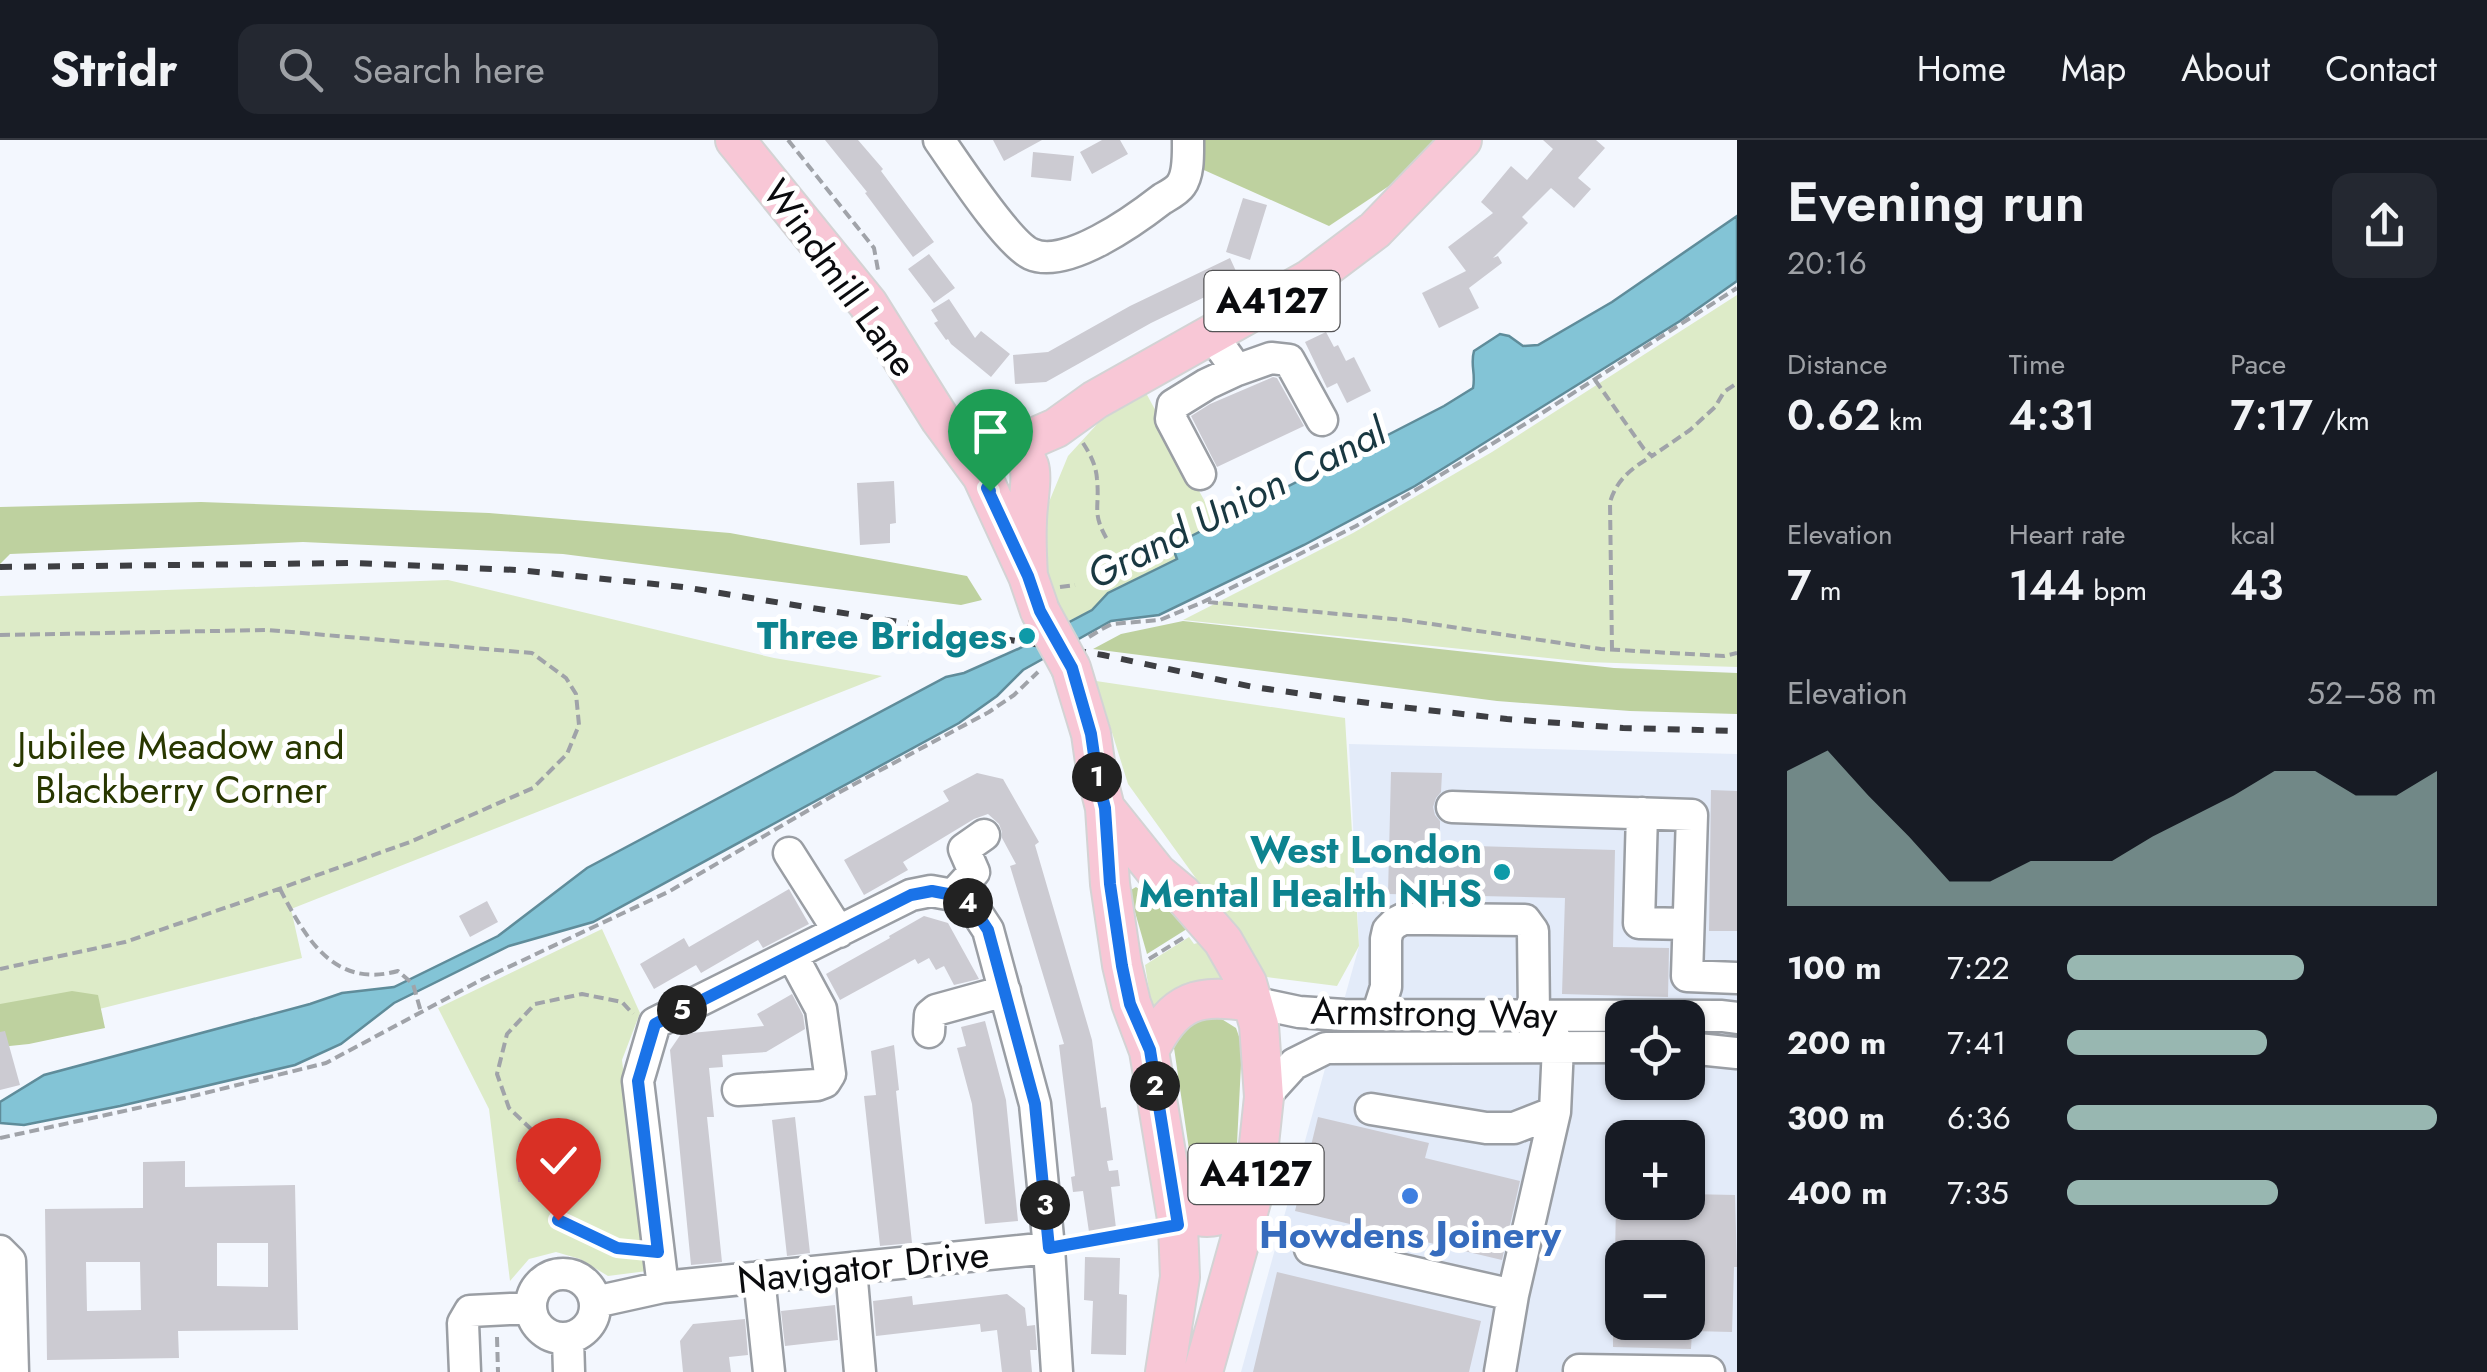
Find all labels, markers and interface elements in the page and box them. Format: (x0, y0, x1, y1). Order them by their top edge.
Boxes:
search box (238, 24, 938, 114)
text: Stridr (50, 35, 178, 104)
icon: search (273, 42, 328, 97)
text: Search here (353, 42, 545, 97)
text: Home (1917, 44, 2006, 94)
text: Map (2061, 44, 2126, 94)
text: About (2181, 44, 2270, 94)
text: Contact (2325, 44, 2437, 94)
text: Evening run (1787, 162, 2085, 242)
street label: Windmill Lane (750, 168, 931, 388)
button: share (2332, 173, 2437, 278)
text: 20:16 (1787, 240, 1867, 286)
road number: A4127 (1204, 271, 1340, 331)
text: Distance (1787, 344, 1887, 385)
text: Time (2009, 344, 2065, 385)
text: Pace (2230, 344, 2286, 385)
text: 0.62 (1787, 385, 1881, 446)
text: 4:31 (2009, 385, 2095, 446)
text: 7:17 (2230, 385, 2313, 446)
pin (948, 389, 1033, 492)
text: km (1881, 400, 1923, 441)
text: /km (2313, 400, 2370, 441)
water label: Grand Union Canal (1076, 402, 1397, 603)
icon: arrive (963, 404, 1018, 459)
text: Elevation (1787, 514, 1893, 555)
text: Heart rate (2009, 514, 2126, 555)
text: kcal (2230, 514, 2276, 555)
text: 7 (1787, 555, 1811, 616)
text: 144 (2009, 555, 2085, 616)
text: 43 (2230, 555, 2283, 616)
text: m (1811, 570, 1842, 611)
text: bpm (2085, 570, 2147, 611)
place label: Three Bridges (757, 608, 1007, 663)
marker: Three Bridges (1016, 625, 1038, 647)
text: Elevation (1787, 670, 1908, 716)
text: 52–58 m (2307, 670, 2437, 716)
park label: Jubilee Meadow and Blackberry Corner (12, 718, 345, 817)
pin: 1 (1072, 752, 1122, 802)
text: 1 (1090, 756, 1104, 797)
place label: West London Mental Health NHS (1139, 822, 1482, 921)
marker: West London Mental Health NHS (1491, 861, 1513, 883)
pin: 4 (943, 878, 993, 928)
text: 4 (958, 882, 978, 923)
text: 100 m (1787, 945, 1882, 991)
text: 7:22 (1947, 945, 2010, 991)
street label: Armstrong Way (1310, 983, 1558, 1042)
pin: 5 (657, 985, 707, 1035)
text: 5 (673, 989, 691, 1030)
map controls (1605, 1000, 1705, 1340)
button: locate (1605, 1000, 1705, 1100)
text: 200 m (1787, 1020, 1886, 1066)
text: 7:41 (1947, 1020, 2006, 1066)
pin: 2 (1130, 1061, 1180, 1111)
text: 2 (1146, 1065, 1164, 1106)
text: 300 m (1787, 1095, 1885, 1141)
text: 6:36 (1947, 1095, 2011, 1141)
pin (516, 1118, 601, 1221)
button: + (1605, 1120, 1705, 1220)
icon: check (531, 1133, 586, 1188)
road number: A4127 (1188, 1144, 1324, 1204)
text: 400 m (1787, 1170, 1888, 1216)
text: 7:35 (1947, 1170, 2009, 1216)
pin: 3 (1020, 1180, 1070, 1230)
text: 3 (1036, 1184, 1054, 1225)
marker: Howdens Joinery (1399, 1185, 1421, 1207)
place label: Howdens Joinery (1259, 1207, 1562, 1262)
street label: Navigator Drive (734, 1226, 992, 1307)
button: − (1605, 1240, 1705, 1340)

